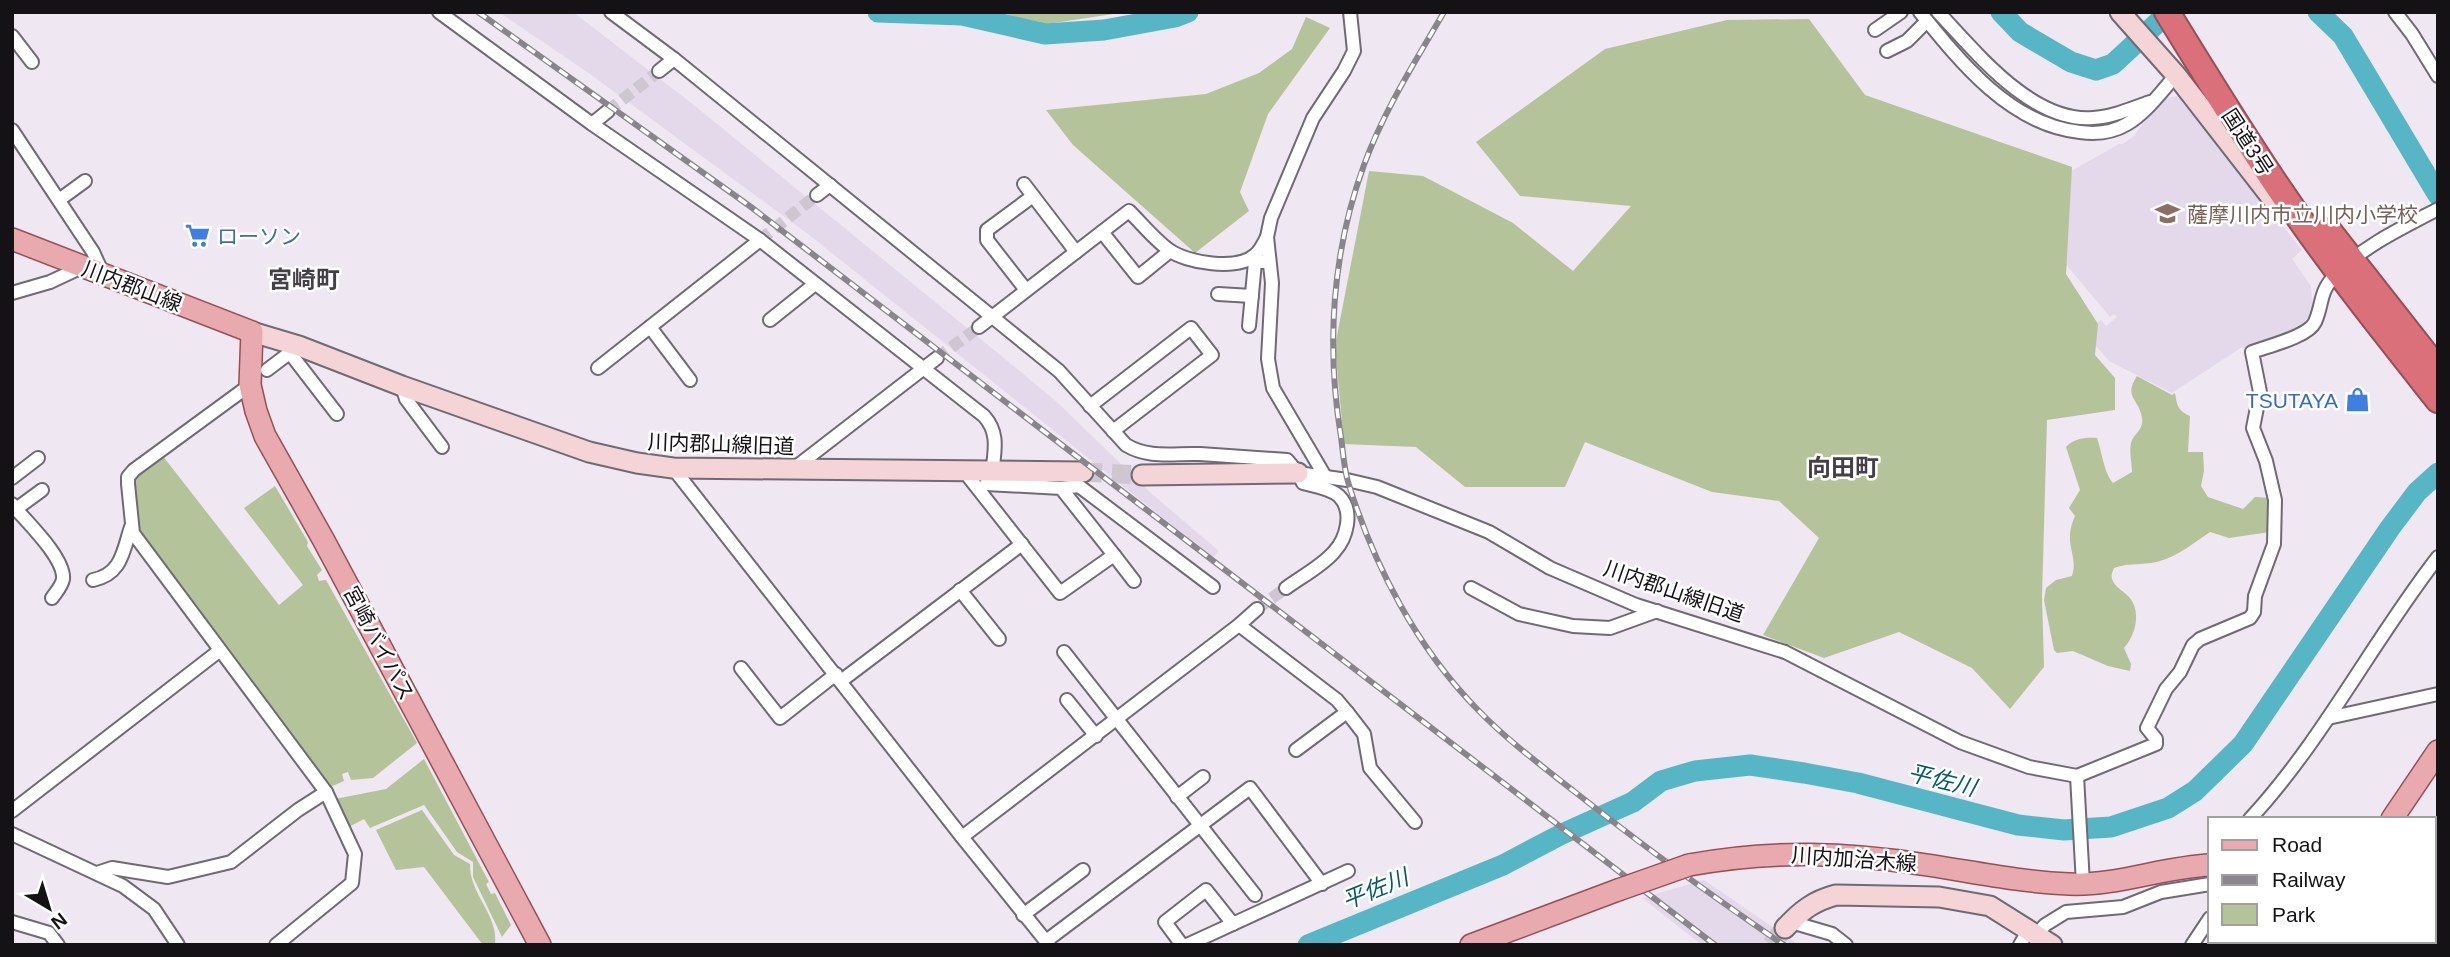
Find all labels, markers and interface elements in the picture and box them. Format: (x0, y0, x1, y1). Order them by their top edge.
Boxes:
street label: 国道3号 (2218, 104, 2278, 180)
school or university icon: 薩摩川内市立川内小学校 (2153, 200, 2181, 228)
place label: 薩摩川内市立川内小学校 (2187, 203, 2418, 226)
supermarket icon: ローソン (183, 222, 211, 250)
place label: ローソン (217, 225, 301, 248)
street label: 川内郡山線 (79, 256, 185, 316)
district label: 宮崎町 (268, 266, 340, 293)
shop icon: TSUTAYA (2344, 386, 2372, 414)
place label: TSUTAYA (2246, 389, 2338, 412)
street label: 川内郡山線旧道 (647, 430, 795, 458)
district label: 向田町 (1807, 454, 1879, 481)
street label: 川内郡山線旧道 (1601, 556, 1747, 626)
street label: 宮崎バイパス (339, 582, 419, 704)
water label: 平佐川 (1905, 759, 1982, 802)
legend (2208, 817, 2436, 943)
text: Road (2272, 833, 2322, 856)
street label: 川内加治木線 (1790, 843, 1918, 875)
water label: 平佐川 (1338, 863, 1415, 914)
text: Railway (2272, 868, 2346, 891)
north arrow (14, 873, 84, 943)
text: Park (2272, 903, 2316, 926)
text: N (47, 909, 71, 934)

